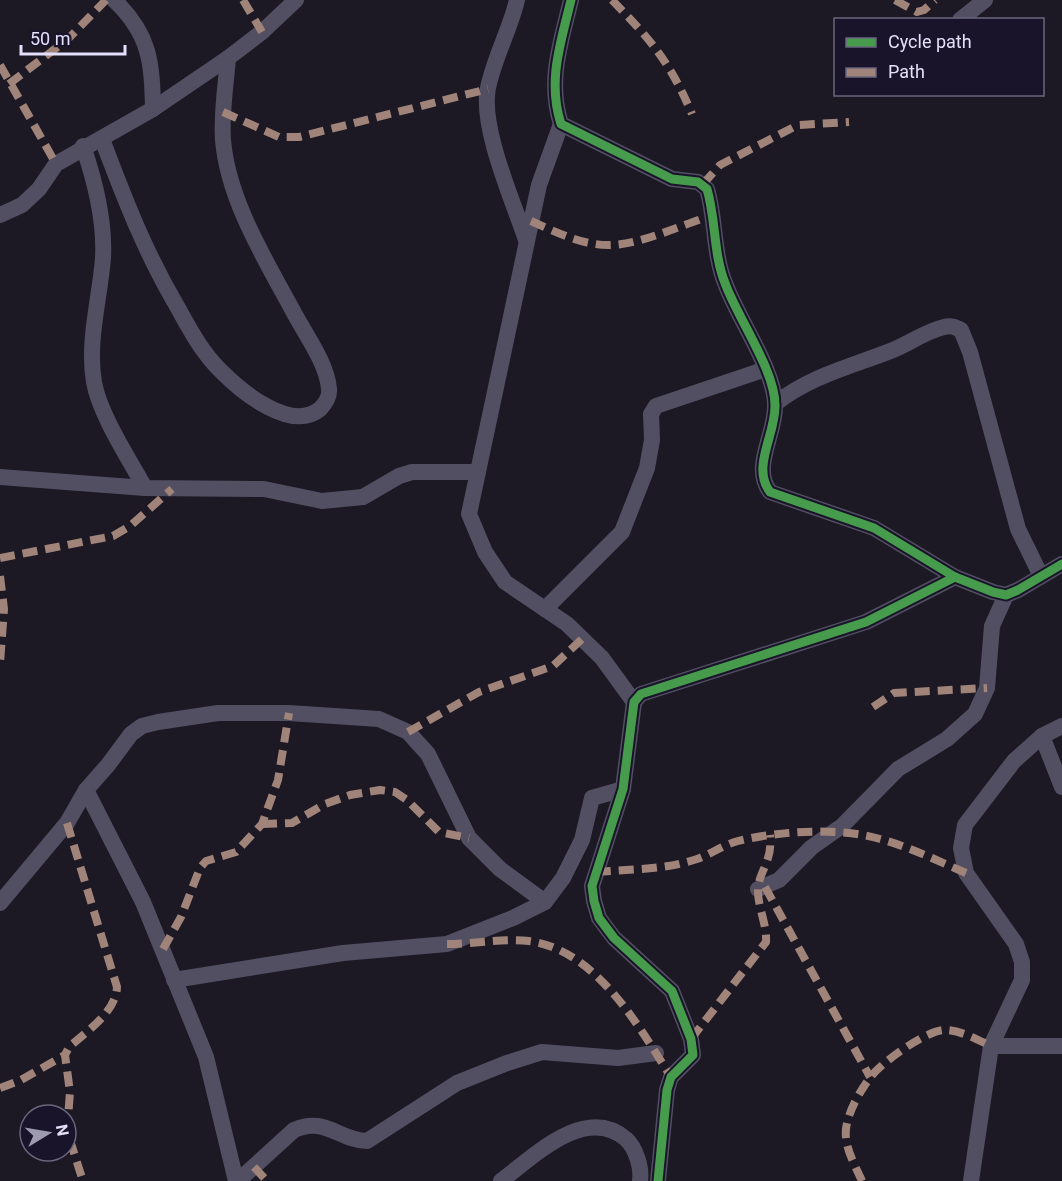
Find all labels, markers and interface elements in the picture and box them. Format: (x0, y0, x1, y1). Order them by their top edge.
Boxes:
scale bar (21, 18, 124, 56)
legend (834, 18, 1044, 96)
text: 50 m (30, 28, 70, 49)
text: Cycle path (888, 31, 972, 52)
text: Path (888, 61, 925, 82)
north arrow (18, 1103, 78, 1163)
text: N (52, 1123, 73, 1138)

